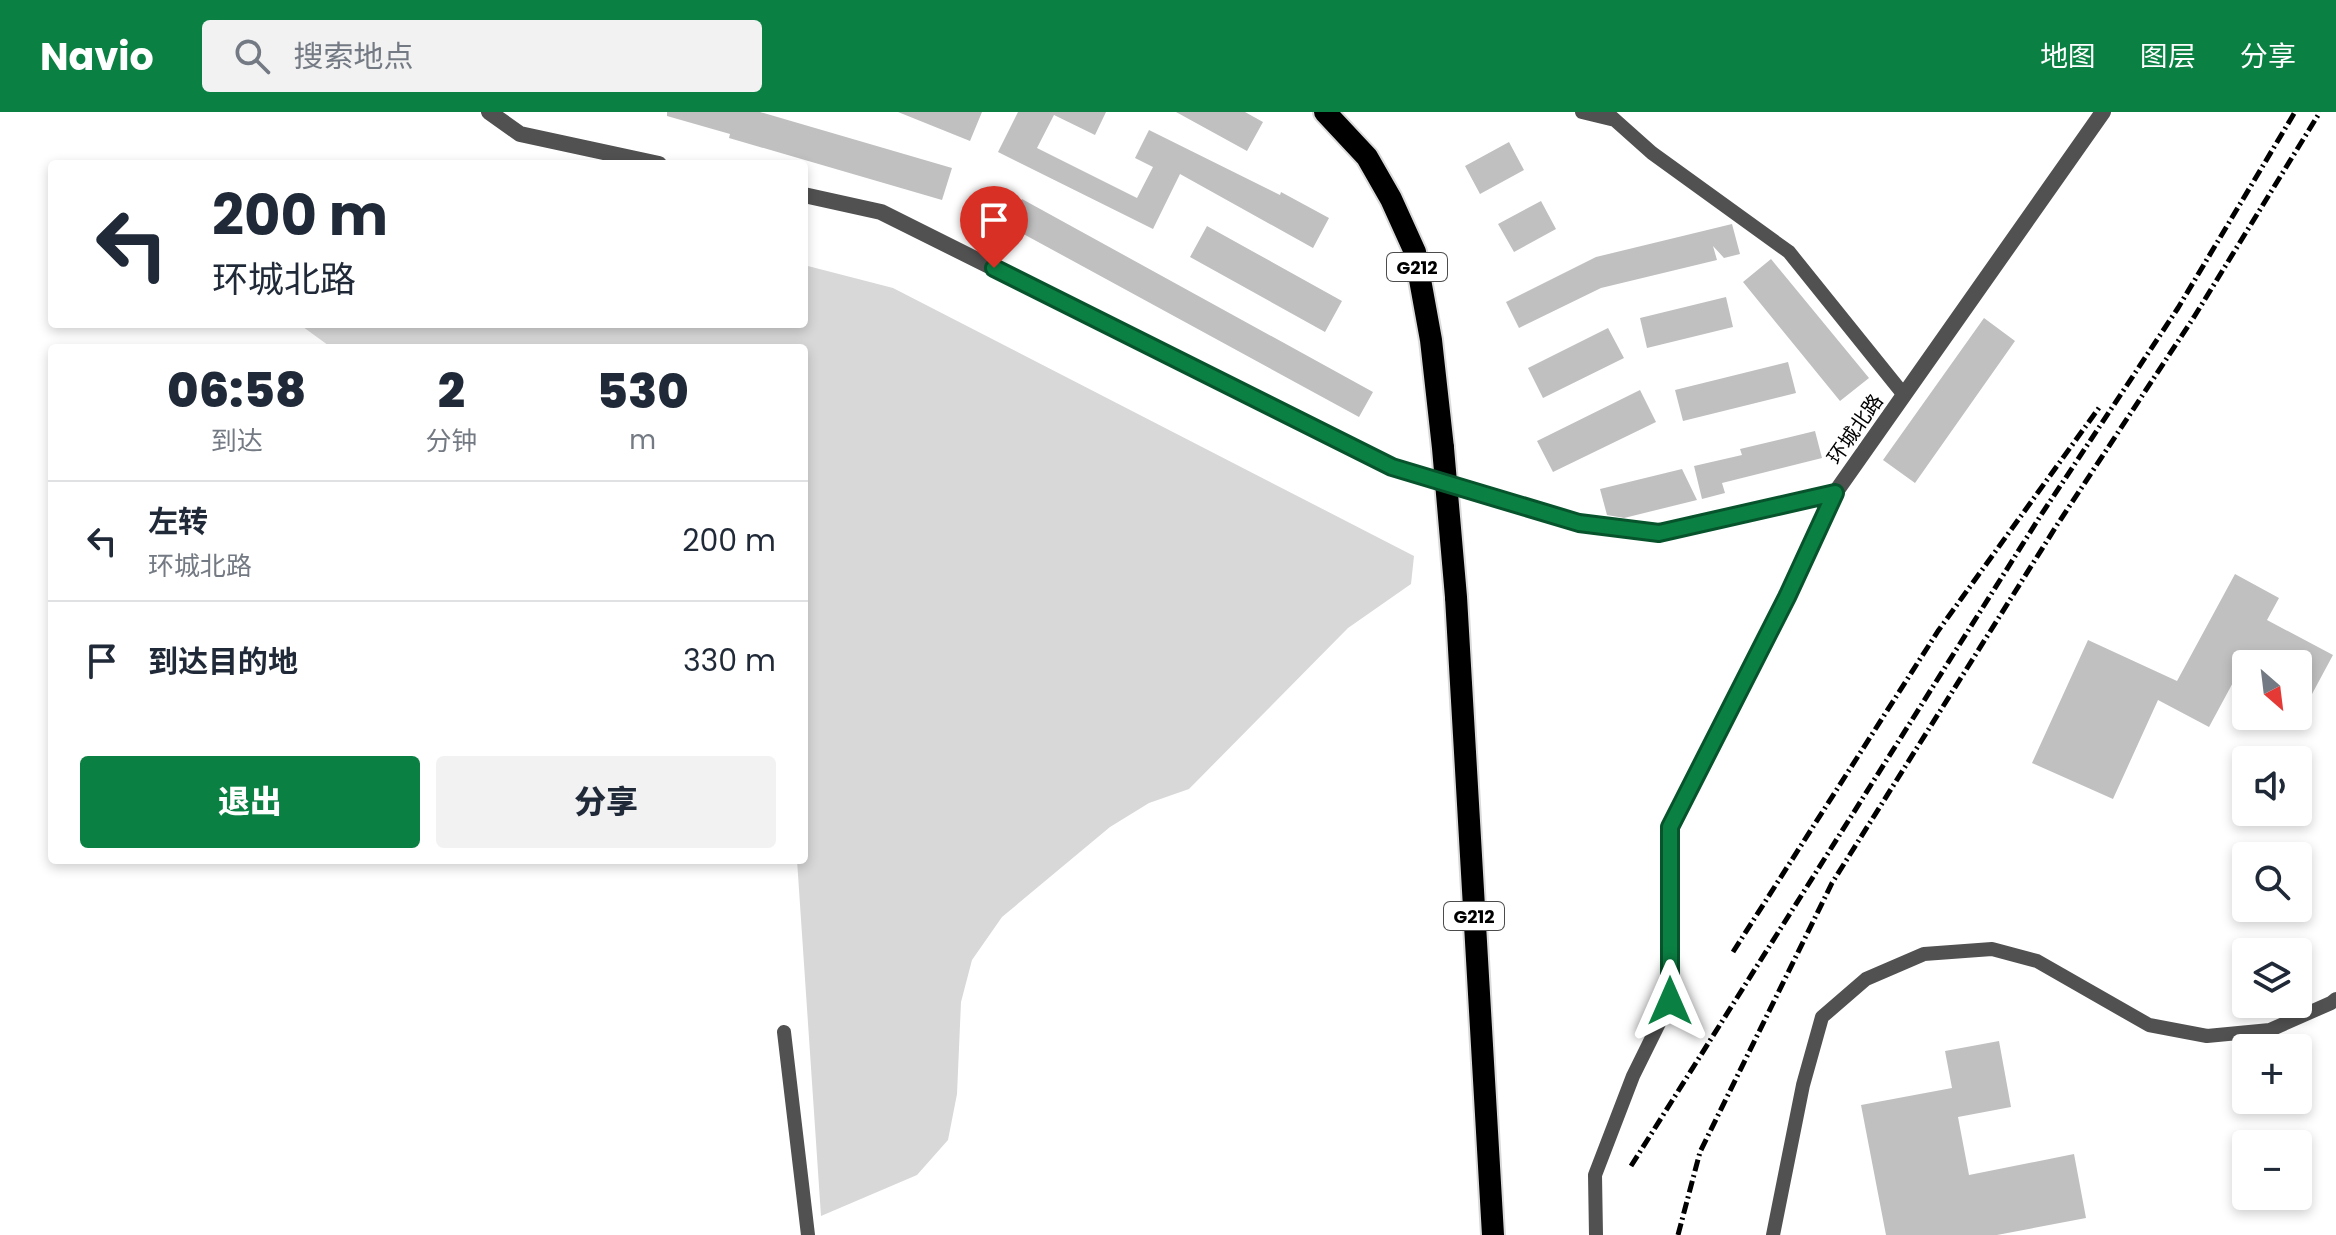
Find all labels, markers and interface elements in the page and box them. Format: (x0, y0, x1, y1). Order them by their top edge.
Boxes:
search box (202, 20, 762, 92)
text: Navio (40, 30, 154, 83)
icon: search (230, 34, 274, 78)
text: 搜索地点 (294, 35, 414, 78)
text: 地图 (2040, 37, 2096, 76)
text: 图层 (2140, 37, 2196, 76)
text: 分享 (2240, 37, 2296, 76)
text: 200 m (212, 176, 388, 255)
pin (960, 186, 1028, 268)
icon: left (80, 192, 184, 296)
icon: arrive (972, 198, 1016, 242)
road number: G212 (1387, 253, 1447, 281)
text: 环城北路 (212, 254, 356, 305)
text: 06:58 (167, 357, 306, 424)
text: 2 (438, 357, 465, 424)
text: 530 (597, 358, 689, 425)
street label: 环城北路 (1821, 388, 1889, 470)
text: m (629, 422, 656, 458)
text: 到达 (211, 423, 263, 459)
text: 分钟 (425, 423, 478, 459)
text: 左转 (148, 500, 208, 543)
icon: left (80, 519, 124, 563)
text: 200 m (682, 519, 776, 562)
text: 环城北路 (148, 548, 252, 584)
icon: arrive (80, 639, 124, 683)
text: 330 m (683, 639, 776, 682)
text: 到达目的地 (148, 640, 298, 683)
north arrow (2232, 650, 2312, 730)
map controls (2232, 650, 2312, 1210)
button: sound (2232, 746, 2312, 826)
button: 退出 (80, 756, 420, 848)
button: 分享 (436, 756, 776, 848)
button: search (2232, 842, 2312, 922)
road number: G212 (1444, 902, 1504, 930)
button: layers (2232, 938, 2312, 1018)
position arrow (1628, 959, 1712, 1043)
button: + (2232, 1034, 2312, 1114)
button: − (2232, 1130, 2312, 1210)

